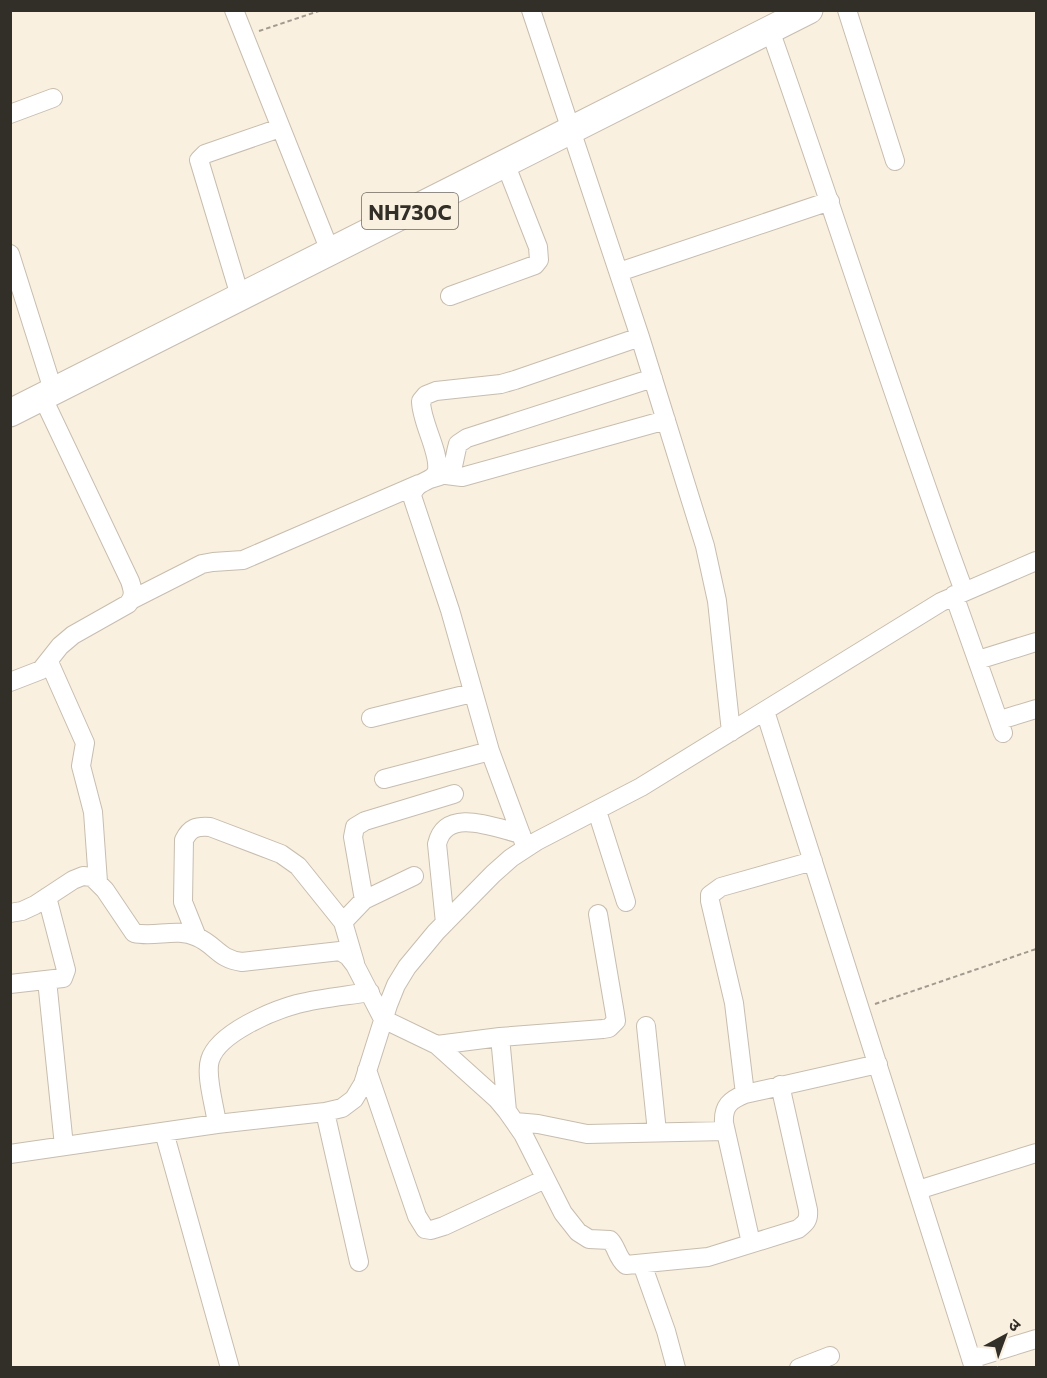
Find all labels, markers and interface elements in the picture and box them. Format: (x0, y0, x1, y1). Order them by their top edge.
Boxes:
road number: NH730C (362, 193, 458, 229)
north arrow (975, 1306, 1035, 1366)
text: उ (1005, 1314, 1025, 1335)

